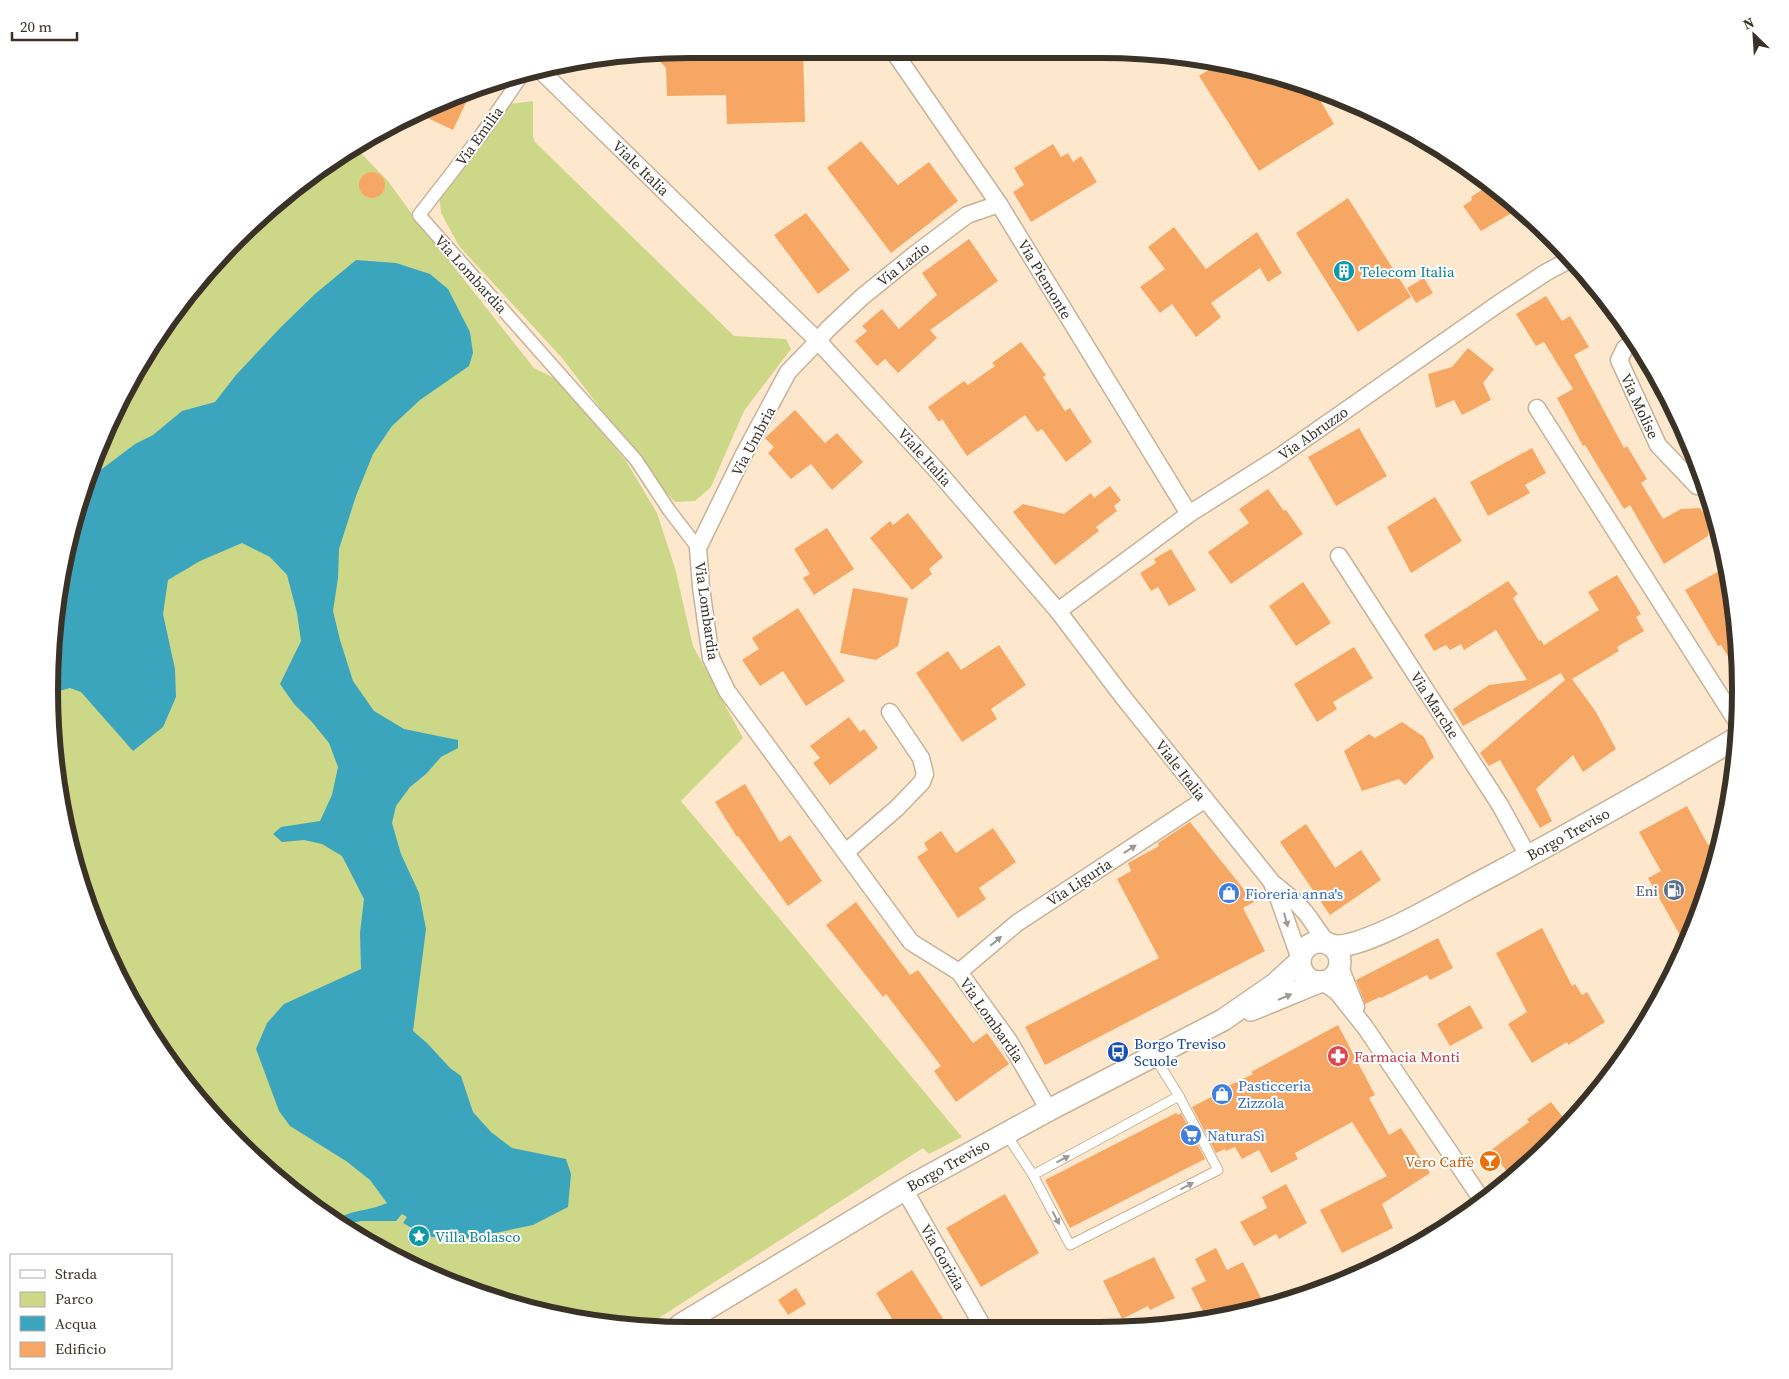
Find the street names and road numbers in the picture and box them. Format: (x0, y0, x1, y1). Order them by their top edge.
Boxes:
street label: Via Emilia (450, 102, 508, 170)
street label: Viale Italia (608, 135, 674, 201)
street label: Via Lombardia (430, 230, 512, 318)
street label: Via Piemonte (1013, 235, 1077, 323)
street label: Via Lazio (872, 237, 934, 291)
street label: Via Molise (1616, 370, 1664, 442)
street label: Via Abruzzo (1274, 401, 1352, 465)
street label: Via Umbria (726, 402, 780, 480)
street label: Viale Italia (893, 423, 957, 491)
street label: Via Lombardia (690, 561, 724, 662)
street label: Via Marche (1405, 667, 1465, 743)
street label: Viale Italia (1151, 735, 1212, 805)
street label: Borgo Treviso (1523, 803, 1613, 865)
street label: Via Liguria (1042, 853, 1116, 911)
street label: Via Lombardia (955, 973, 1029, 1067)
street label: Borgo Treviso (903, 1134, 993, 1196)
street label: Via Gorizia (916, 1220, 971, 1294)

